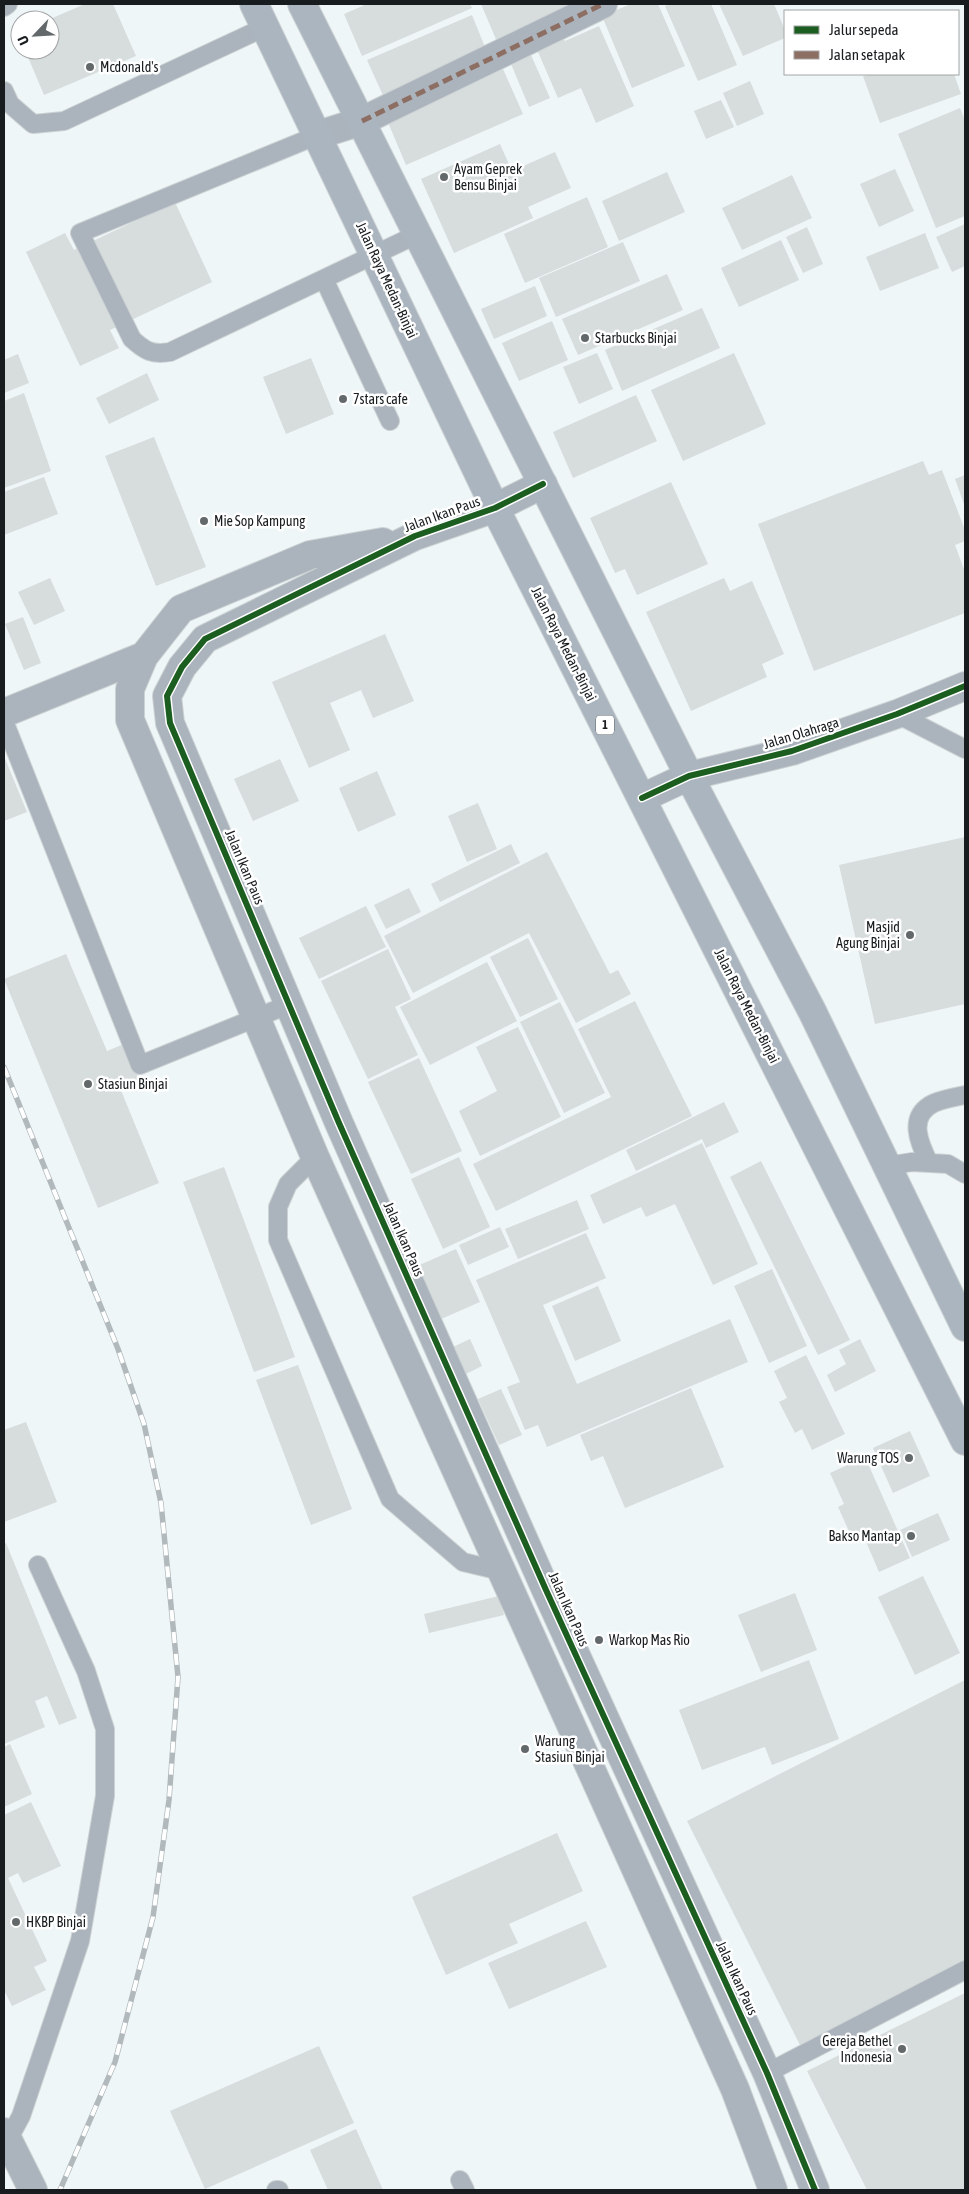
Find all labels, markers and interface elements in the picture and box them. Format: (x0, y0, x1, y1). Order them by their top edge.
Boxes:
north arrow (10, 10, 60, 60)
legend (784, 10, 959, 75)
text: Jalur sepeda (829, 21, 899, 38)
text: U (14, 33, 32, 48)
text: Jalan setapak (829, 46, 906, 63)
place label: Mcdonald's (100, 59, 159, 75)
marker: Mcdonald's (84, 61, 96, 73)
place label: Ayam Geprek Bensu Binjai (454, 161, 522, 193)
marker: Ayam Geprek Bensu Binjai (438, 171, 450, 183)
street label: Jalan Raya Medan-Binjai (353, 219, 421, 341)
place label: Starbucks Binjai (595, 330, 677, 346)
marker: Starbucks Binjai (579, 332, 591, 344)
place label: 7stars cafe (353, 391, 408, 407)
marker: 7stars cafe (337, 393, 349, 405)
street label: Jalan Ikan Paus (402, 493, 482, 535)
place label: Mie Sop Kampung (214, 513, 305, 529)
marker: Mie Sop Kampung (198, 515, 210, 527)
street label: Jalan Raya Medan-Binjai (528, 584, 600, 704)
street label: Jalan Olahraga (761, 714, 841, 752)
road number: 1 (596, 716, 614, 734)
street label: Jalan Ikan Paus (222, 827, 268, 907)
place label: Masjid Agung Binjai (836, 919, 900, 951)
marker: Masjid Agung Binjai (904, 929, 916, 941)
street label: Jalan Raya Medan-Binjai (711, 946, 783, 1066)
place label: Stasiun Binjai (98, 1076, 168, 1092)
marker: Stasiun Binjai (82, 1078, 94, 1090)
street label: Jalan Ikan Paus (380, 1199, 428, 1279)
place label: Warung TOS (837, 1450, 899, 1466)
marker: Warung TOS (903, 1452, 915, 1464)
place label: Bakso Mantap (828, 1528, 901, 1544)
marker: Bakso Mantap (905, 1530, 917, 1542)
street label: Jalan Ikan Paus (545, 1569, 593, 1649)
place label: Warkop Mas Rio (609, 1632, 690, 1648)
marker: Warkop Mas Rio (593, 1634, 605, 1646)
place label: Warung Stasiun Binjai (535, 1733, 605, 1765)
marker: Warung Stasiun Binjai (519, 1743, 531, 1755)
place label: HKBP Binjai (26, 1914, 86, 1930)
marker: HKBP Binjai (10, 1916, 22, 1928)
street label: Jalan Ikan Paus (713, 1939, 761, 2018)
place label: Gereja Bethel Indonesia (822, 2033, 892, 2065)
marker: Gereja Bethel Indonesia (896, 2043, 908, 2055)

